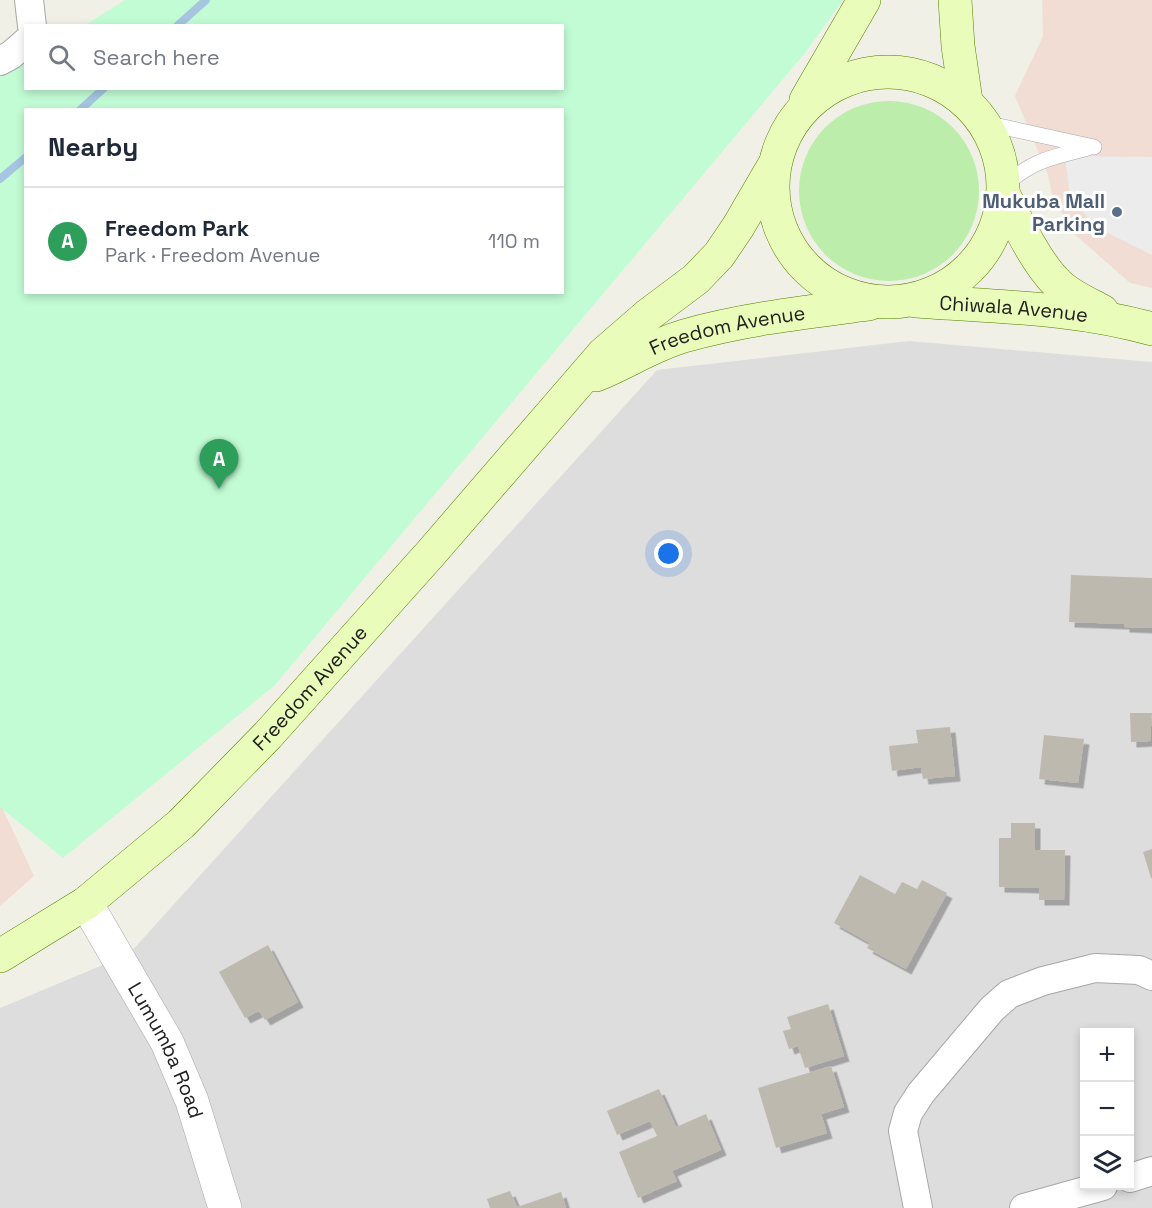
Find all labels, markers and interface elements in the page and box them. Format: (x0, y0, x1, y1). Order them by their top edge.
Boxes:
search box (24, 24, 564, 90)
icon: search (45, 41, 78, 74)
text: Search here (93, 43, 220, 71)
text: Nearby (48, 130, 138, 164)
place label: Mukuba Mall Parking (982, 188, 1105, 237)
marker: Mukuba Mall Parking (1110, 205, 1124, 219)
text: Freedom Park (105, 214, 249, 242)
text: A (61, 228, 74, 254)
text: 110 m (488, 228, 540, 254)
text: Park · Freedom Avenue (105, 242, 320, 268)
street label: Chiwala Avenue (939, 290, 1090, 328)
street label: Freedom Avenue (645, 299, 807, 361)
pin: A (200, 440, 238, 489)
your location (654, 539, 683, 568)
street label: Freedom Avenue (247, 620, 373, 756)
street label: Lumumba Road (122, 978, 209, 1121)
map controls (1080, 1028, 1134, 1190)
button: + (1080, 1028, 1134, 1082)
button: − (1080, 1082, 1134, 1136)
button: layers (1080, 1136, 1134, 1190)

